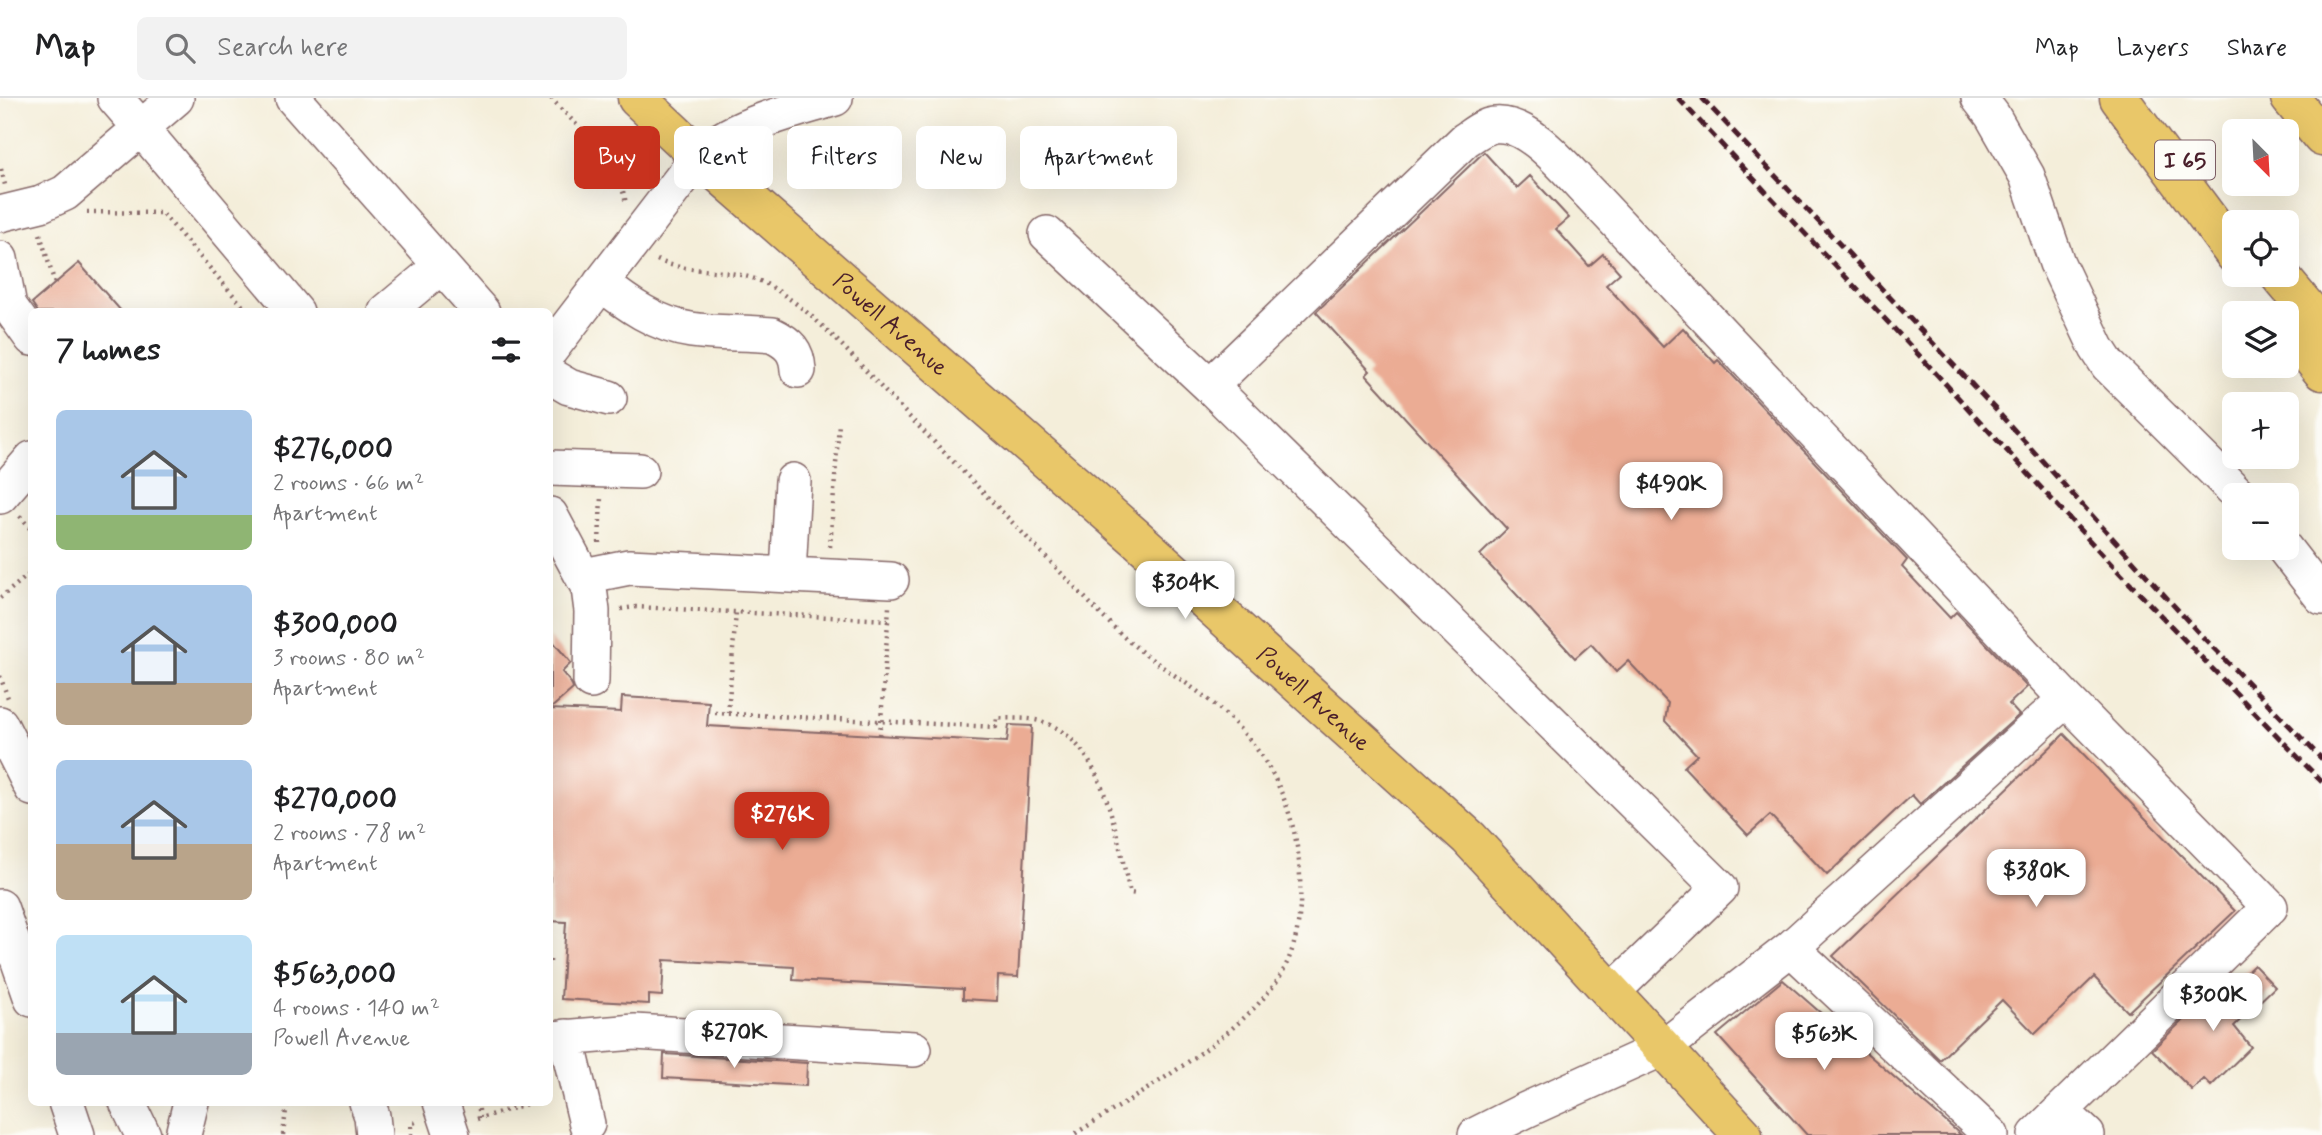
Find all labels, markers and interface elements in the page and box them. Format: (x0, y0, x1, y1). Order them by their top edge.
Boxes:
search box (137, 17, 627, 80)
text: Map (35, 26, 95, 70)
icon: search (161, 29, 199, 67)
text: Search here (217, 31, 348, 65)
text: Map (2035, 33, 2079, 64)
text: Layers (2117, 33, 2189, 64)
text: Share (2227, 33, 2287, 64)
north arrow (2222, 119, 2300, 196)
map controls (2222, 119, 2299, 560)
chip: Buy (574, 126, 660, 189)
chip: Rent (674, 126, 773, 189)
chip: Filters (787, 126, 902, 189)
chip: New (916, 126, 1006, 189)
chip: Apartment (1020, 126, 1177, 189)
road number: I 65 (2155, 141, 2215, 180)
button: locate (2222, 210, 2299, 287)
street label: Powell Avenue (826, 266, 954, 384)
button: layers (2222, 301, 2299, 378)
text: 7 homes (56, 331, 161, 370)
icon: filters (487, 331, 525, 369)
button: + (2222, 392, 2299, 469)
text: $276,000 (273, 430, 393, 469)
icon: home (112, 438, 196, 522)
pin: $490K (1622, 462, 1720, 522)
text: 2 rooms · 66 m² (273, 469, 424, 499)
text: $490K (1636, 470, 1706, 500)
button: − (2222, 483, 2299, 560)
text: Apartment (273, 499, 378, 529)
pin: $304K (1136, 561, 1234, 621)
text: $304K (1152, 569, 1218, 599)
text: $300,000 (273, 605, 398, 644)
icon: home (112, 613, 196, 697)
street label: Powell Avenue (1250, 640, 1377, 759)
text: 3 rooms · 80 m² (273, 644, 425, 674)
text: Apartment (273, 674, 378, 704)
text: $270,000 (273, 780, 397, 819)
icon: home (112, 788, 196, 872)
pin: $276K (733, 792, 831, 852)
text: $276K (750, 800, 814, 830)
text: 2 rooms · 78 m² (273, 819, 426, 849)
text: Apartment (273, 849, 378, 879)
pin: $380K (1987, 850, 2085, 909)
text: $380K (2003, 857, 2069, 887)
text: $563,000 (273, 955, 396, 994)
icon: home (112, 963, 196, 1047)
pin: $300K (2164, 974, 2262, 1033)
text: $300K (2179, 981, 2247, 1011)
text: 4 rooms · 140 m² (273, 994, 440, 1024)
pin: $270K (685, 1010, 783, 1070)
pin: $563K (1775, 1012, 1873, 1072)
text: $270K (701, 1018, 767, 1048)
text: $563K (1791, 1020, 1857, 1050)
text: Powell Avenue (273, 1024, 410, 1054)

